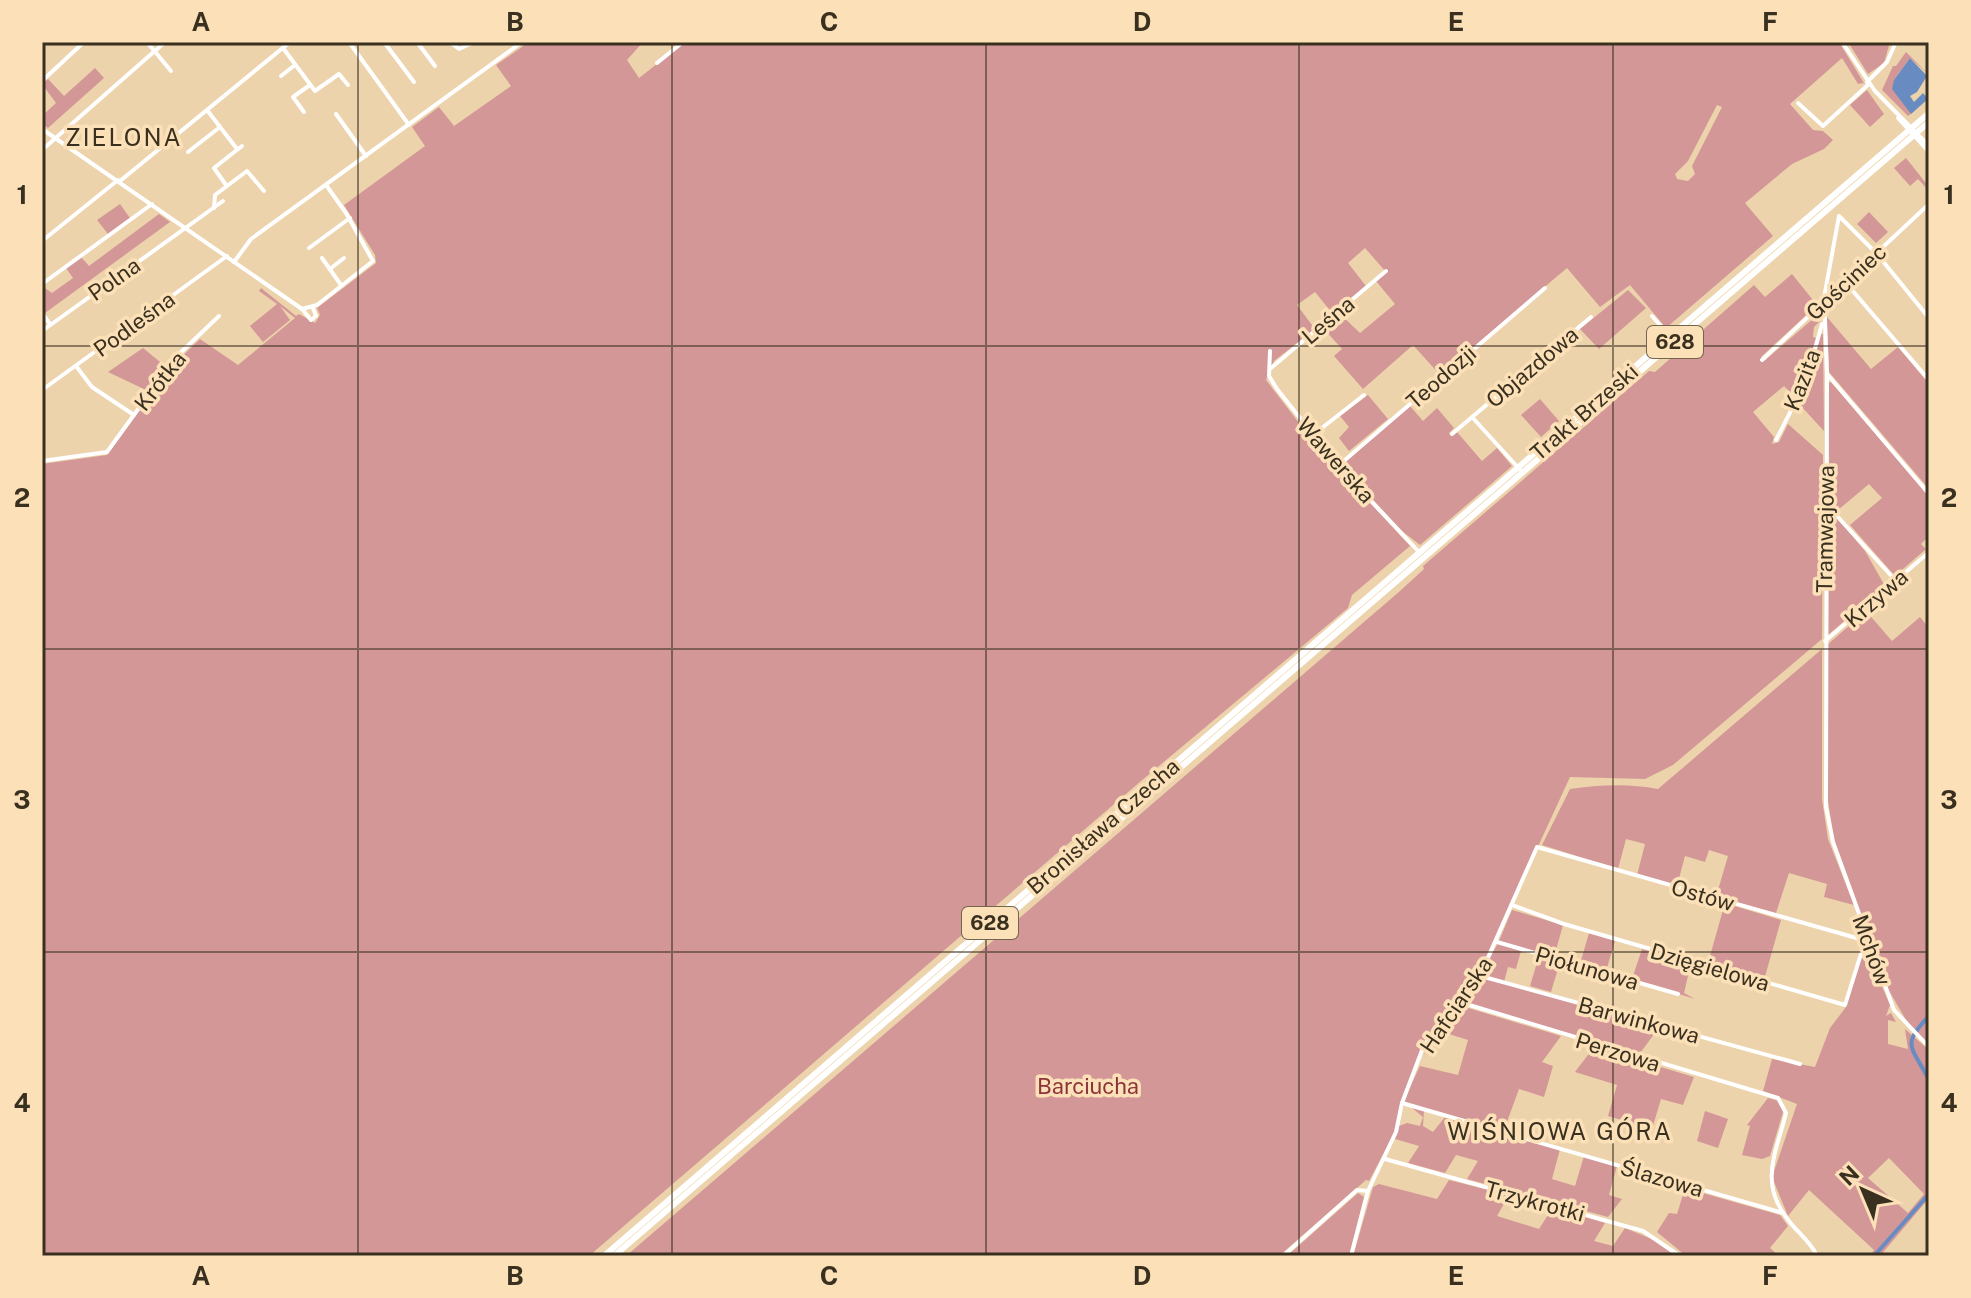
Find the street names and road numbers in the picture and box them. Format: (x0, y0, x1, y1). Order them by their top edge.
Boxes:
street label: Gościniec (1801, 239, 1891, 325)
street label: Polna (83, 252, 145, 306)
street label: Podleśna (88, 286, 180, 362)
street label: Leśna (1296, 291, 1360, 349)
street label: Objazdowa (1481, 321, 1583, 413)
road number: 628 (1647, 326, 1703, 358)
street label: Teodozji (1401, 340, 1481, 414)
street label: Krótka (129, 346, 191, 416)
street label: Kazita (1778, 346, 1826, 414)
street label: Trakt Brzeski (1525, 358, 1643, 466)
street label: Wawerska (1292, 412, 1380, 508)
street label: Tramwajowa (1811, 465, 1839, 593)
street label: Krzywa (1839, 564, 1913, 632)
street label: Bronisława Czecha (1022, 753, 1184, 899)
street label: Ostów (1668, 874, 1738, 916)
road number: 628 (962, 907, 1018, 939)
street label: Mchów (1847, 911, 1897, 989)
street label: Dzięgielowa (1647, 938, 1773, 996)
street label: Piołunowa (1532, 941, 1642, 995)
street label: Hafciarska (1414, 952, 1498, 1058)
street label: Barwinkowa (1576, 991, 1702, 1049)
street label: Perzowa (1573, 1027, 1663, 1077)
street label: Ślazowa (1617, 1153, 1707, 1202)
street label: Trzykrotki (1482, 1175, 1588, 1227)

